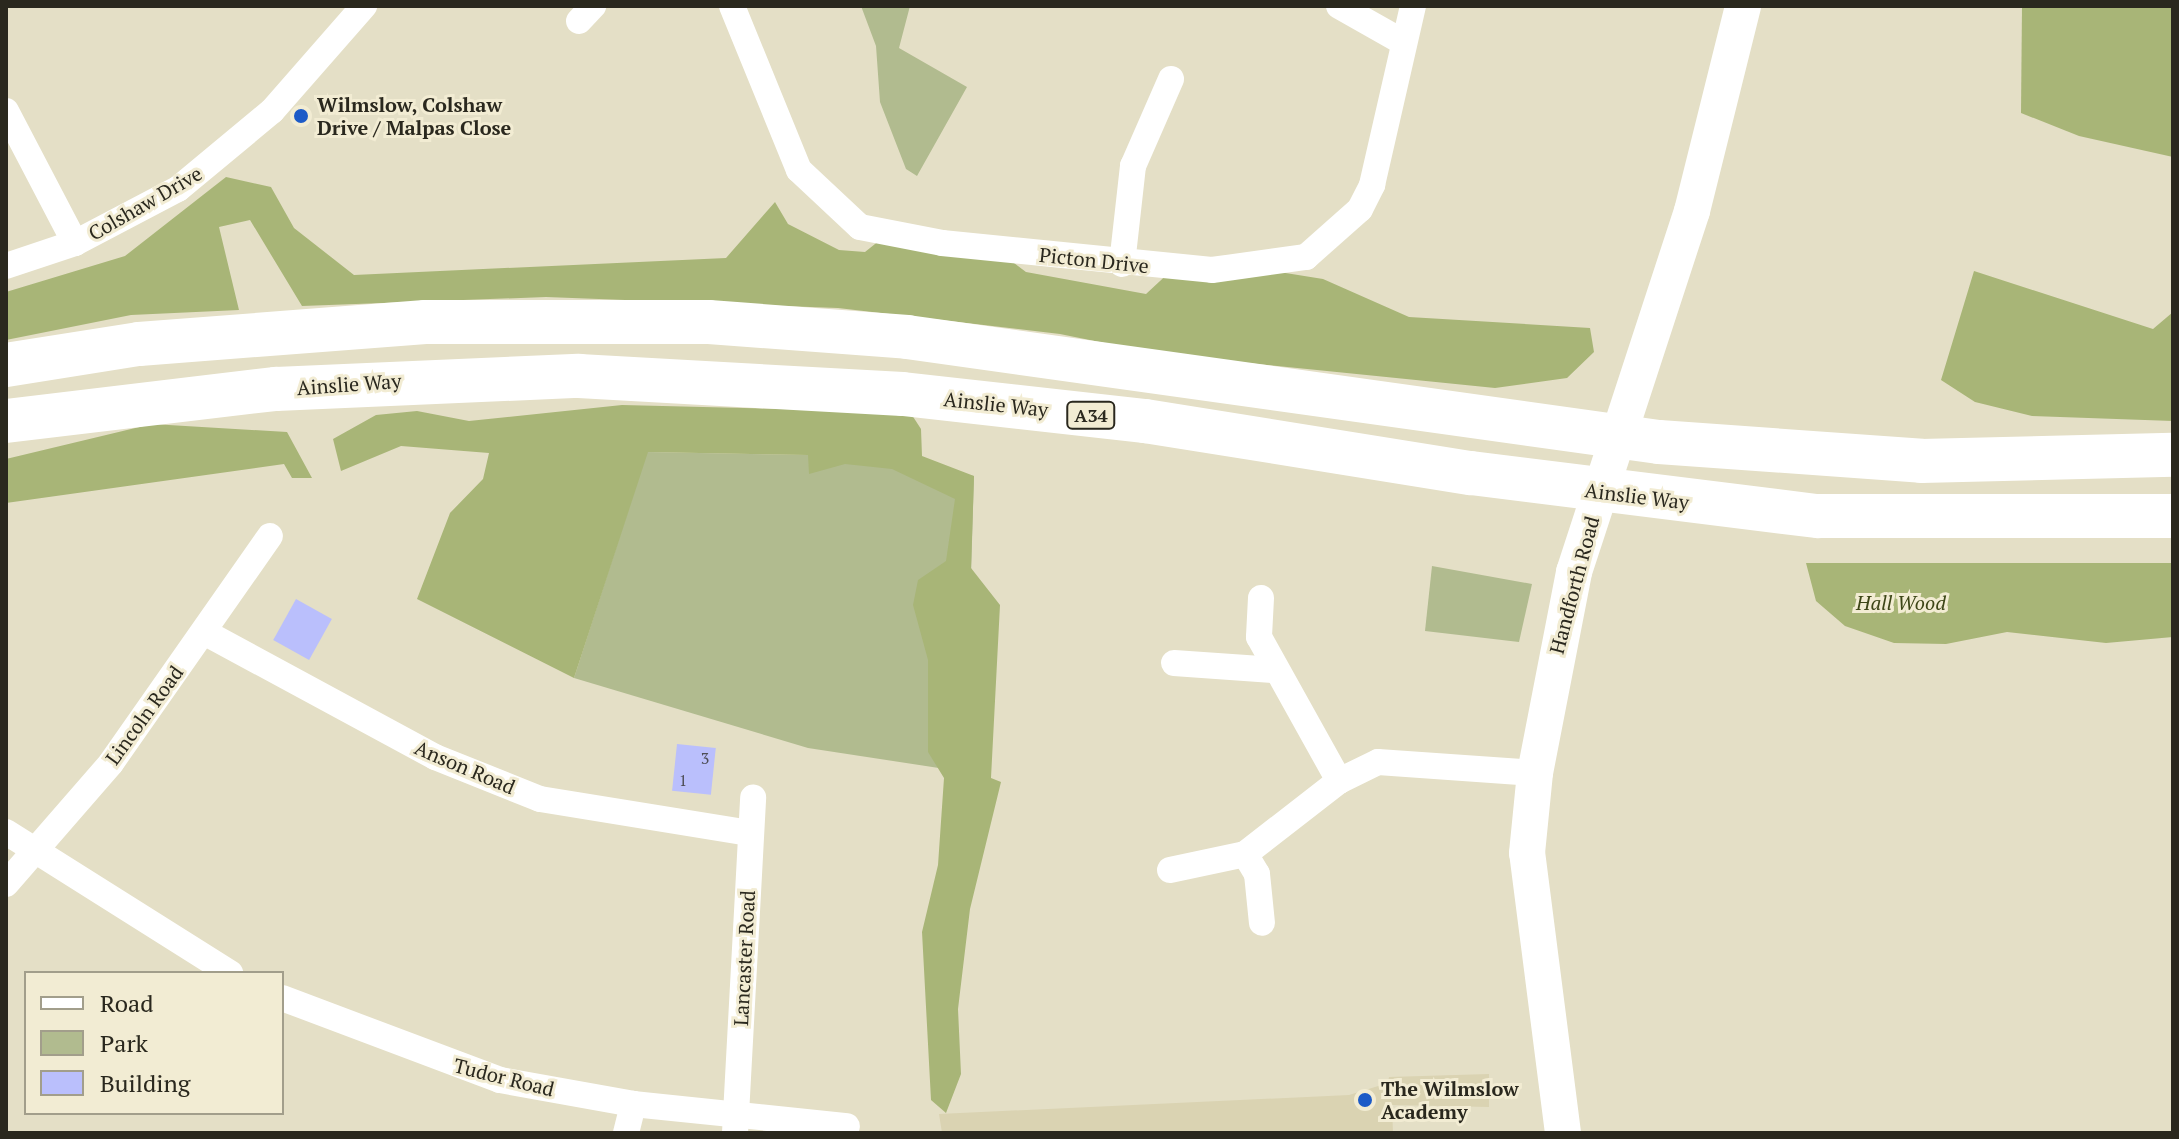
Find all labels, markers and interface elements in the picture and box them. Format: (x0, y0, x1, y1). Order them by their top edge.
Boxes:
place label: Wilmslow, Colshaw Drive / Malpas Close (317, 92, 511, 139)
marker: Wilmslow, Colshaw Drive / Malpas Close (292, 107, 310, 125)
street label: Colshaw Drive (84, 161, 206, 245)
street label: Picton Drive (1038, 242, 1150, 278)
street label: Ainslie Way (296, 368, 402, 400)
street label: Ainslie Way (943, 387, 1049, 421)
road number: A34 (1065, 401, 1117, 429)
street label: Ainslie Way (1584, 478, 1690, 514)
street label: Handforth Road (1544, 514, 1604, 656)
park label: Hall Wood (1856, 590, 1946, 614)
street label: Lincoln Road (100, 661, 188, 769)
street label: Anson Road (411, 735, 519, 799)
house number: 3 (701, 748, 709, 768)
house number: 1 (679, 770, 687, 790)
street label: Lancaster Road (728, 890, 760, 1026)
legend (24, 971, 284, 1115)
text: Road (100, 987, 154, 1019)
text: Park (100, 1027, 148, 1059)
street label: Tudor Road (451, 1053, 557, 1101)
text: Building (100, 1067, 190, 1099)
place label: The Wilmslow Academy (1381, 1076, 1519, 1123)
marker: The Wilmslow Academy (1356, 1091, 1374, 1109)

